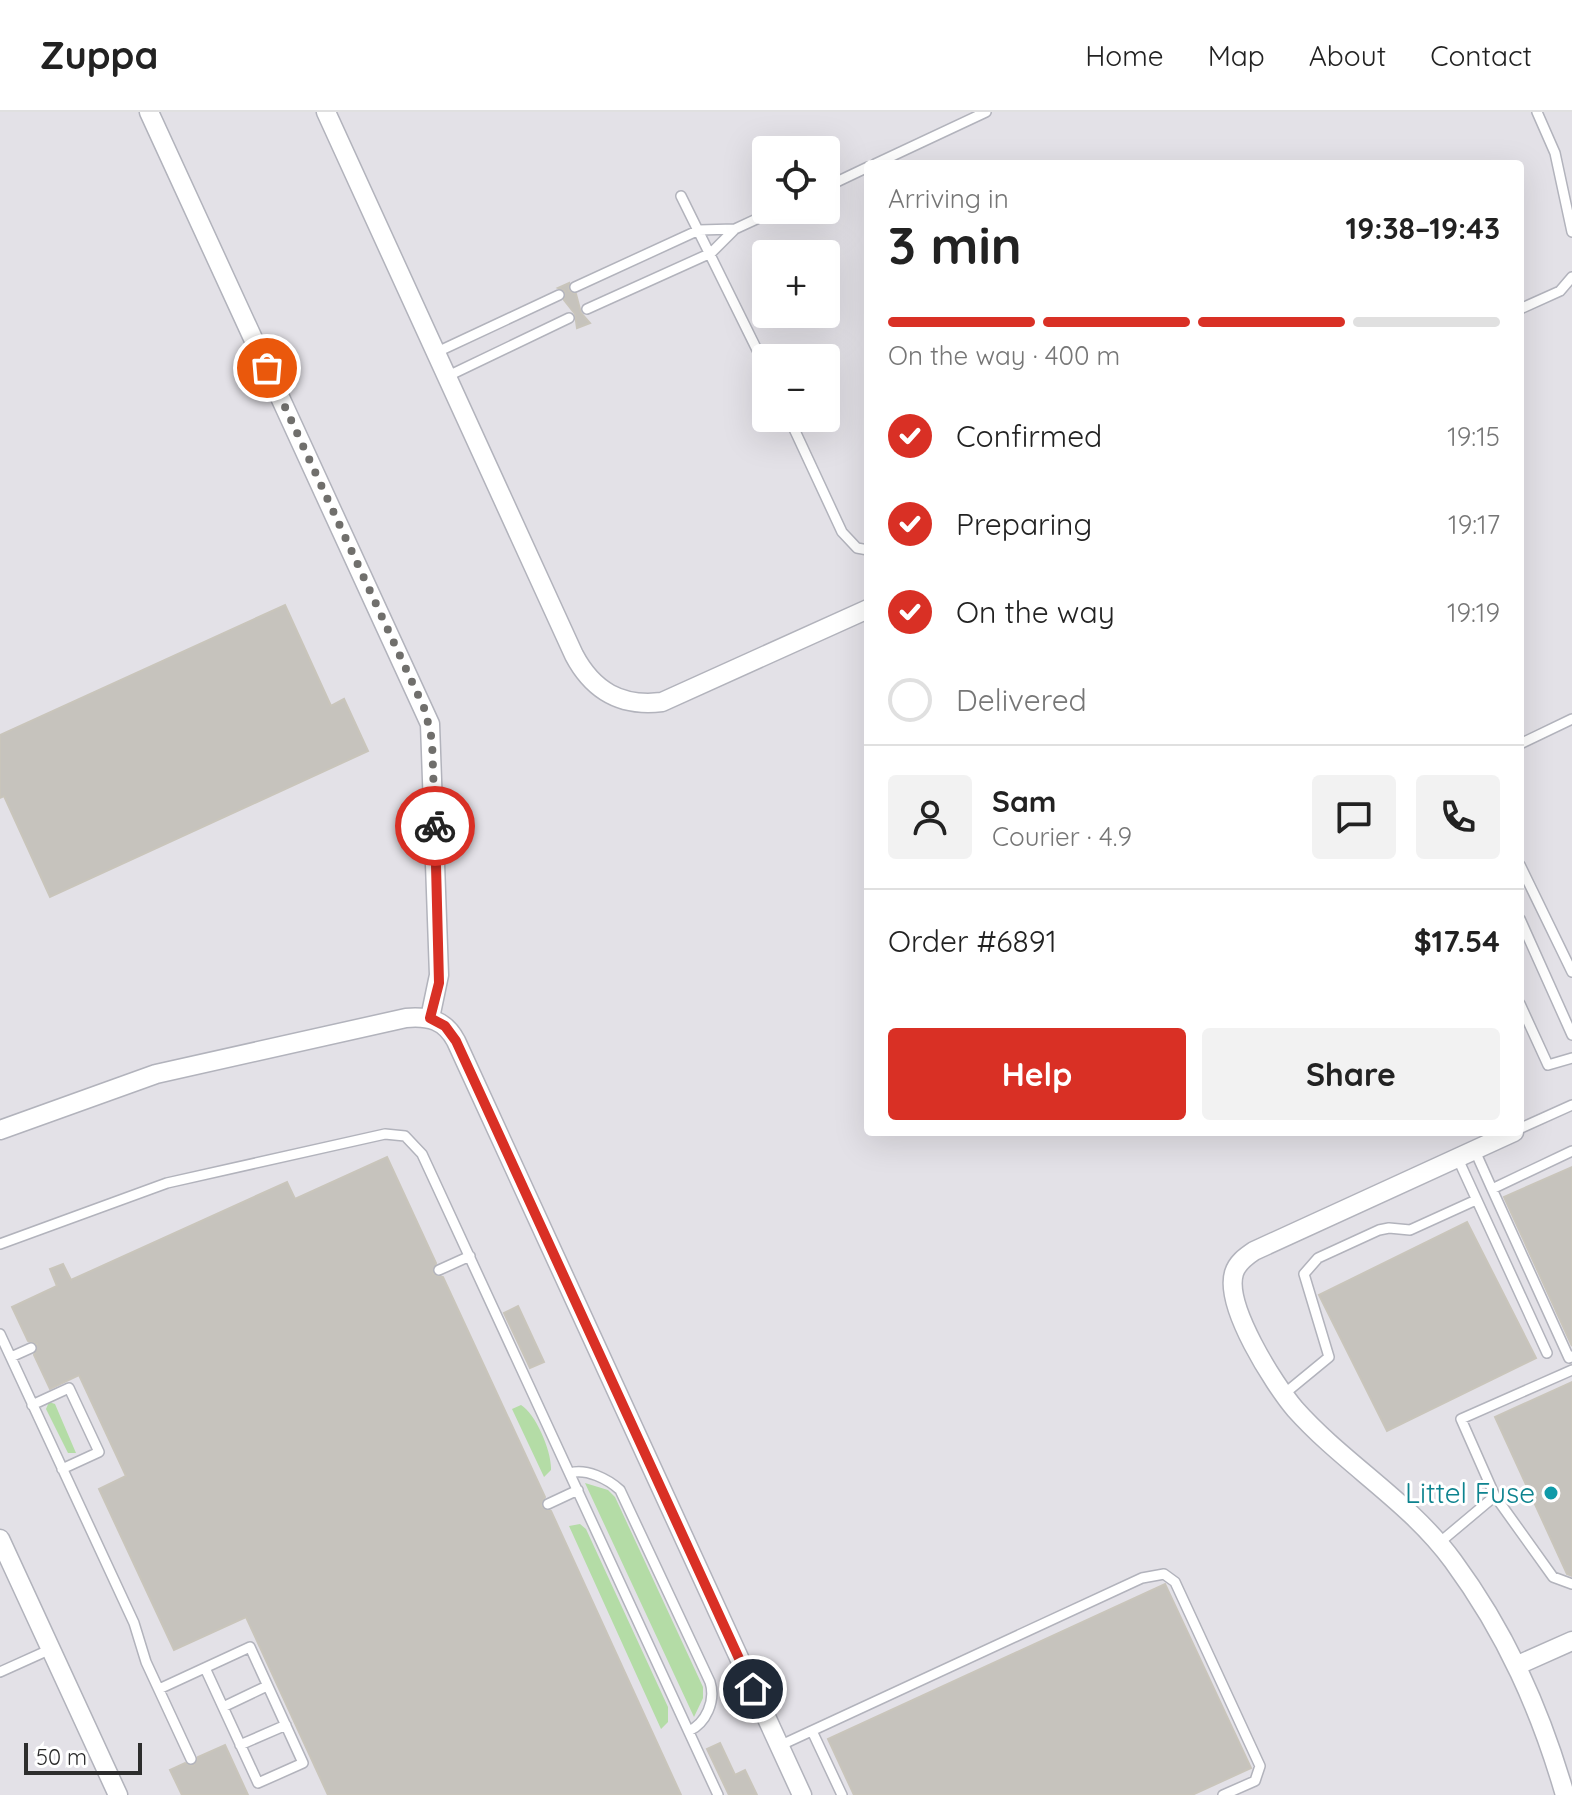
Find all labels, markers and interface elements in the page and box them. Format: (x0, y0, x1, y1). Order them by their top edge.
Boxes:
text: Zuppa (40, 31, 158, 79)
text: Home (1085, 38, 1164, 73)
text: Map (1208, 38, 1265, 73)
text: About (1309, 38, 1386, 73)
text: Contact (1430, 38, 1532, 73)
map controls (752, 136, 840, 432)
button: locate (752, 136, 840, 224)
text: Arriving in (888, 182, 1009, 215)
text: 19:38–19:43 (1346, 209, 1500, 247)
text: 3 min (888, 212, 1022, 277)
button: + (752, 240, 840, 328)
pin (233, 334, 301, 402)
text: On the way · 400 m (888, 339, 1120, 372)
button: − (752, 344, 840, 432)
icon: bag (245, 346, 289, 390)
icon: check (888, 414, 932, 458)
text: Confirmed (956, 417, 1102, 455)
text: 19:15 (1447, 420, 1500, 453)
icon: check (888, 502, 932, 546)
text: Preparing (956, 505, 1092, 543)
text: 19:17 (1448, 508, 1500, 541)
icon: check (888, 590, 932, 634)
text: On the way (956, 593, 1115, 631)
text: 19:19 (1447, 596, 1500, 629)
text: Delivered (956, 681, 1087, 719)
button: person (888, 775, 972, 859)
button: chat (1312, 775, 1396, 859)
button: phone (1416, 775, 1500, 859)
text: Sam (992, 782, 1056, 820)
courier (395, 786, 475, 866)
icon: bike (413, 804, 457, 848)
text: Courier · 4.9 (992, 820, 1132, 853)
text: Order #6891 (888, 922, 1057, 960)
text: $17.54 (1414, 922, 1500, 960)
button: Help (888, 1028, 1186, 1120)
button: Share (1202, 1028, 1500, 1120)
place label: Littel Fuse (1405, 1475, 1535, 1510)
marker: Littel Fuse (1542, 1484, 1560, 1502)
pin (719, 1655, 787, 1723)
icon: home (731, 1667, 775, 1711)
scale bar (24, 1739, 142, 1775)
text: 50 m (36, 1743, 87, 1771)

